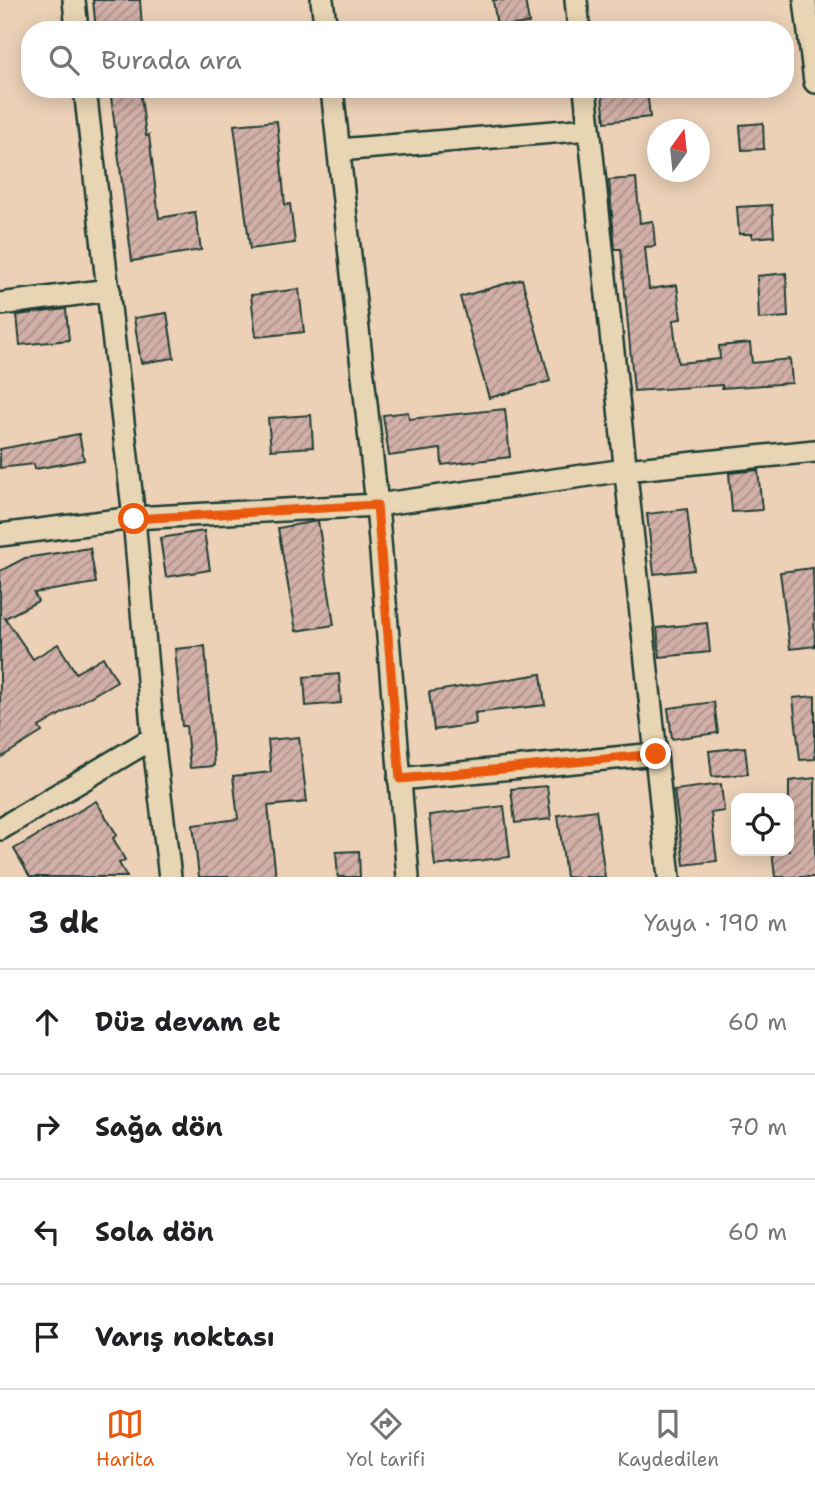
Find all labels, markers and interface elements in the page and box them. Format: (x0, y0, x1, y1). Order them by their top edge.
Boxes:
search box (21, 21, 794, 98)
icon: search (45, 41, 83, 79)
text: Burada ara (101, 42, 242, 77)
north arrow (647, 119, 710, 182)
route start (118, 503, 149, 534)
route end (640, 738, 671, 769)
map controls (731, 793, 794, 856)
button: locate (731, 793, 794, 856)
text: 3 dk (28, 902, 99, 943)
text: Yaya · 190 m (644, 908, 787, 938)
icon: ahead (28, 1003, 66, 1041)
text: Düz devam et (95, 1004, 280, 1039)
text: 60 m (728, 1007, 787, 1037)
icon: right (28, 1108, 66, 1146)
text: Sağa dön (95, 1109, 223, 1144)
text: 70 m (728, 1112, 787, 1142)
icon: left (28, 1213, 66, 1251)
text: Sola dön (95, 1214, 214, 1249)
text: 60 m (728, 1217, 787, 1247)
icon: arrive (28, 1318, 66, 1356)
text: Varış noktası (95, 1319, 275, 1354)
tab: Harita (96, 1405, 154, 1472)
tab: Yol tarifi (346, 1405, 425, 1472)
tab: Kaydedilen (617, 1405, 719, 1472)

